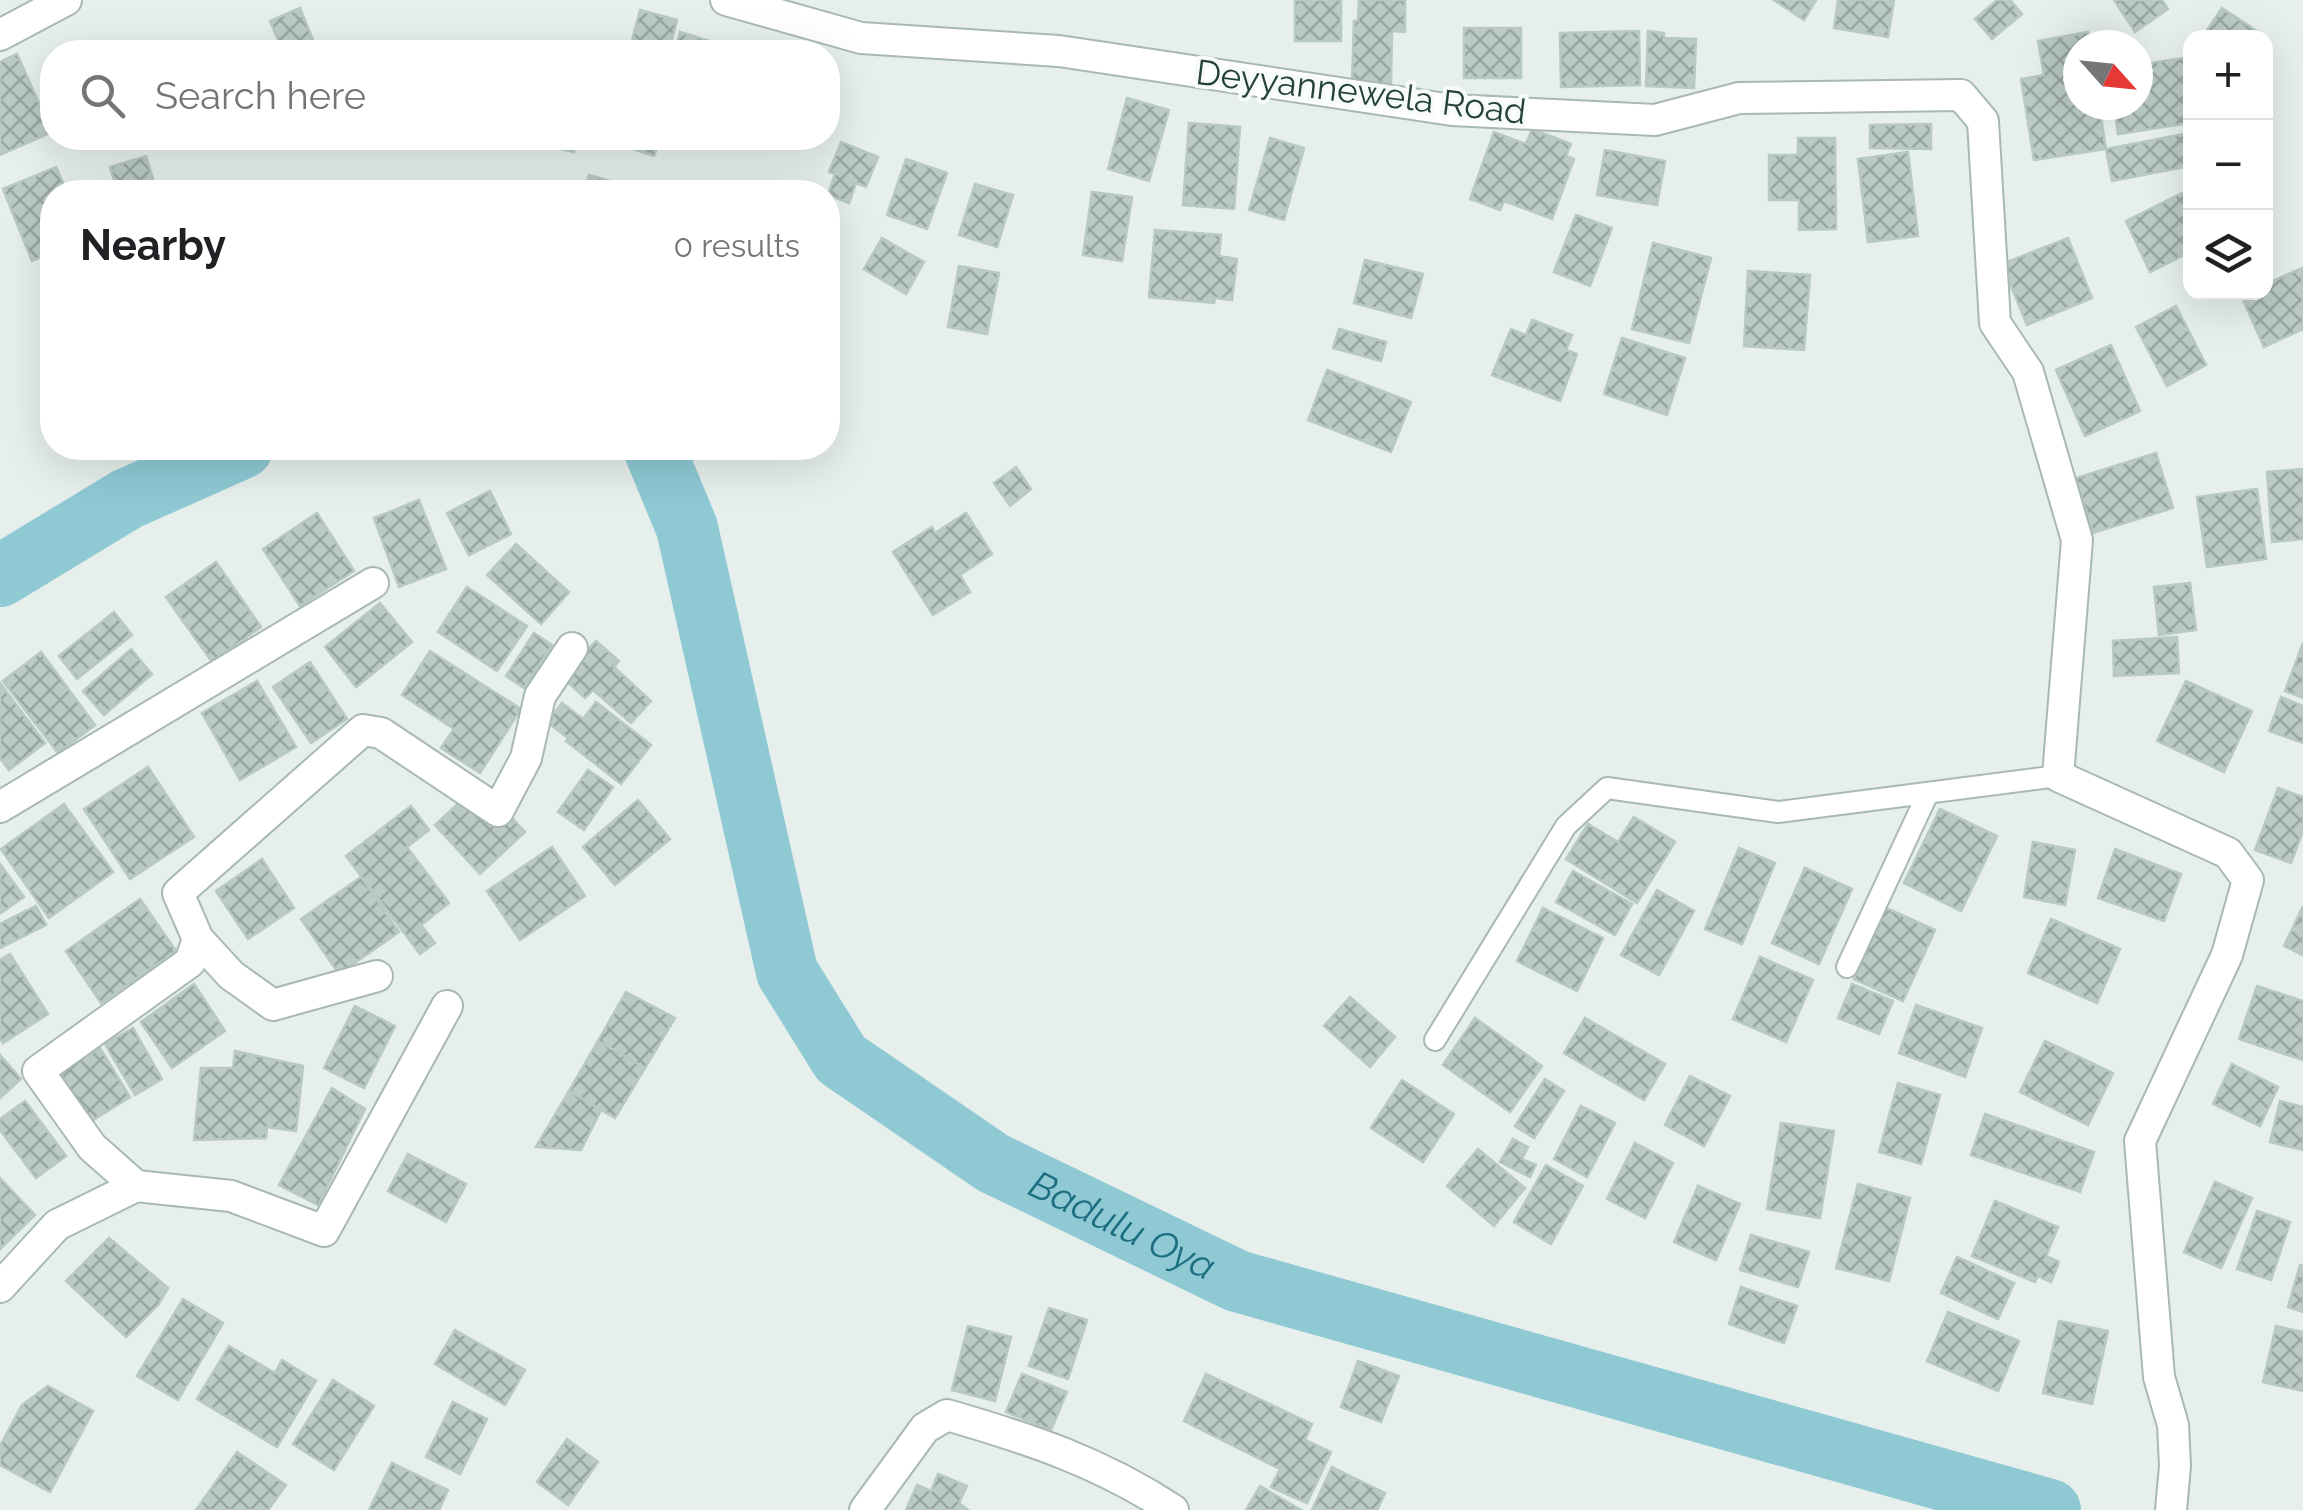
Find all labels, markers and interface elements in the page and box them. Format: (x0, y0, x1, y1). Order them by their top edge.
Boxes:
north arrow (2063, 30, 2153, 120)
map controls (2183, 30, 2273, 300)
button: + (2183, 30, 2273, 120)
search box (40, 40, 840, 150)
street label: Deyyannewela Road (1194, 51, 1528, 132)
icon: search (75, 68, 130, 123)
text: Search here (155, 73, 366, 118)
button: − (2183, 120, 2273, 210)
button: layers (2183, 210, 2273, 300)
text: Nearby (80, 221, 226, 270)
text: 0 results (673, 227, 800, 264)
water label: Badulu Oya (1022, 1161, 1223, 1289)

